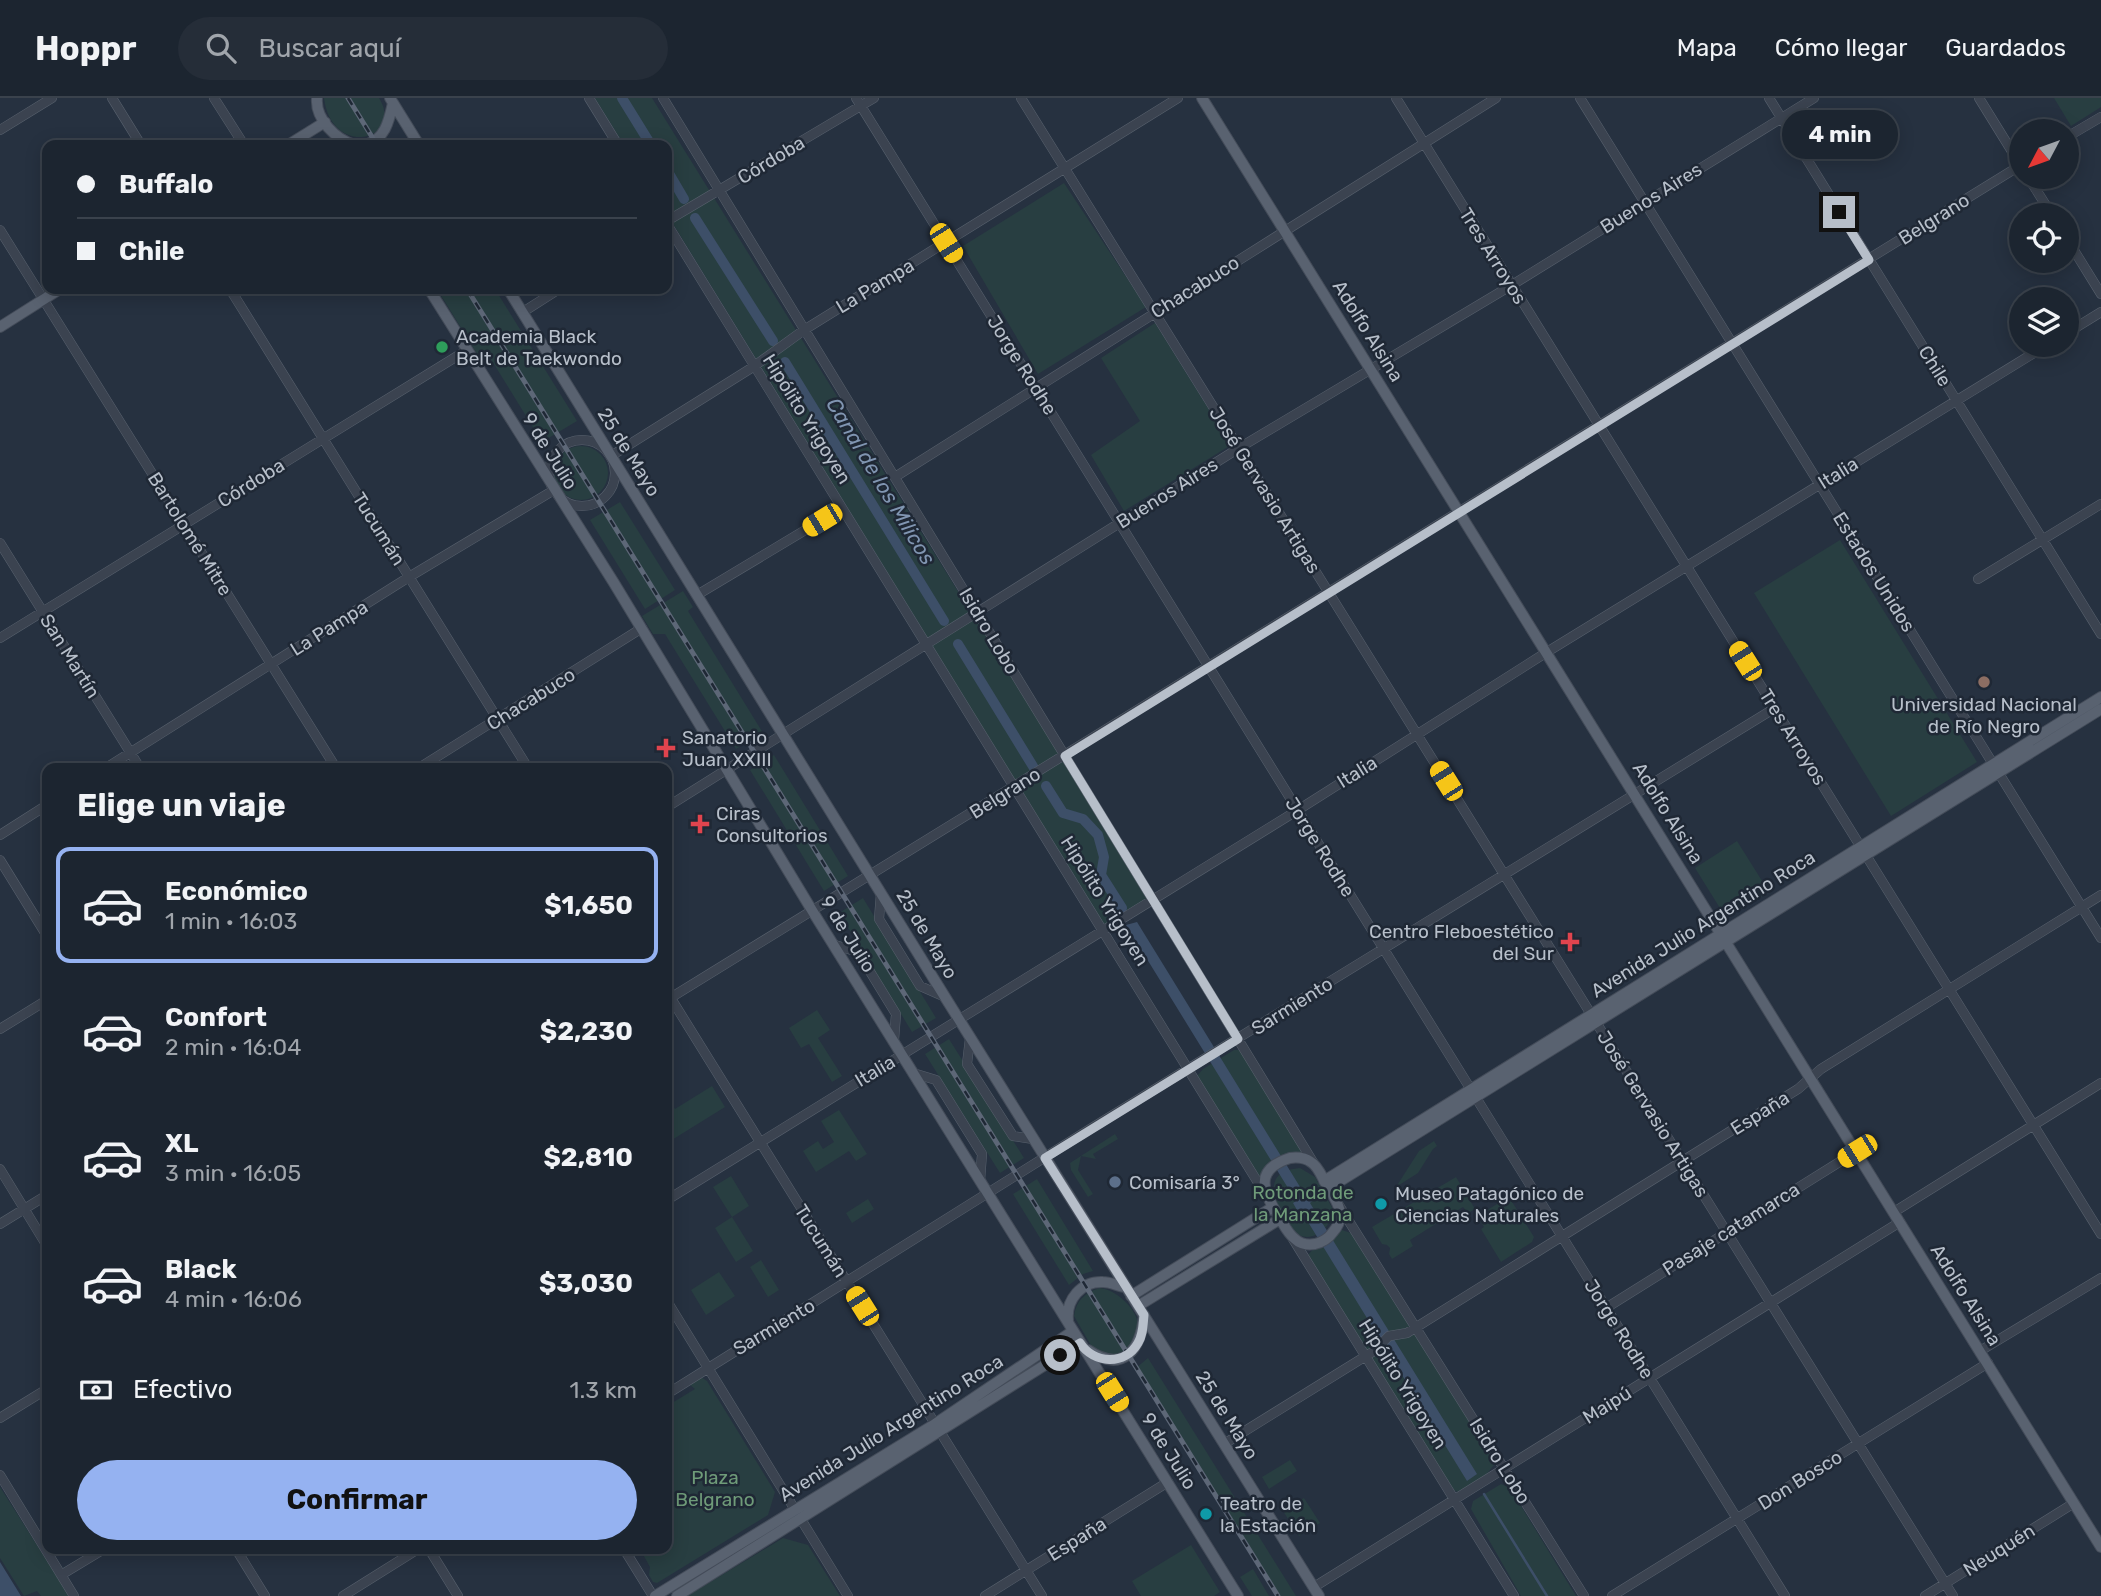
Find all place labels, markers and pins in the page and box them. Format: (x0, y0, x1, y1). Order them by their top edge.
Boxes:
place label: Academia Black Belt de Taekwondo (456, 325, 622, 370)
marker: Academia Black Belt de Taekwondo (434, 339, 450, 355)
marker: Universidad Nacional de Río Negro (1976, 674, 1992, 690)
place label: Universidad Nacional de Río Negro (1891, 693, 2077, 738)
place label: Sanatorio Juan XXIII (682, 726, 772, 771)
marker: Sanatorio Juan XXIII (656, 738, 676, 758)
place label: Ciras Consultorios (716, 802, 828, 847)
marker: Ciras Consultorios (690, 814, 710, 834)
place label: Centro Fleboestético del Sur (1369, 920, 1555, 965)
marker: Centro Fleboestético del Sur (1560, 932, 1580, 952)
place label: Comisaría 3° (1129, 1171, 1240, 1194)
marker: Comisaría 3° (1107, 1174, 1123, 1190)
place label: Museo Patagónico de Ciencias Naturales (1395, 1182, 1584, 1227)
marker: Museo Patagónico de Ciencias Naturales (1373, 1196, 1389, 1212)
place label: Teatro de la Estación (1220, 1492, 1316, 1537)
marker: Teatro de la Estación (1198, 1506, 1214, 1522)

